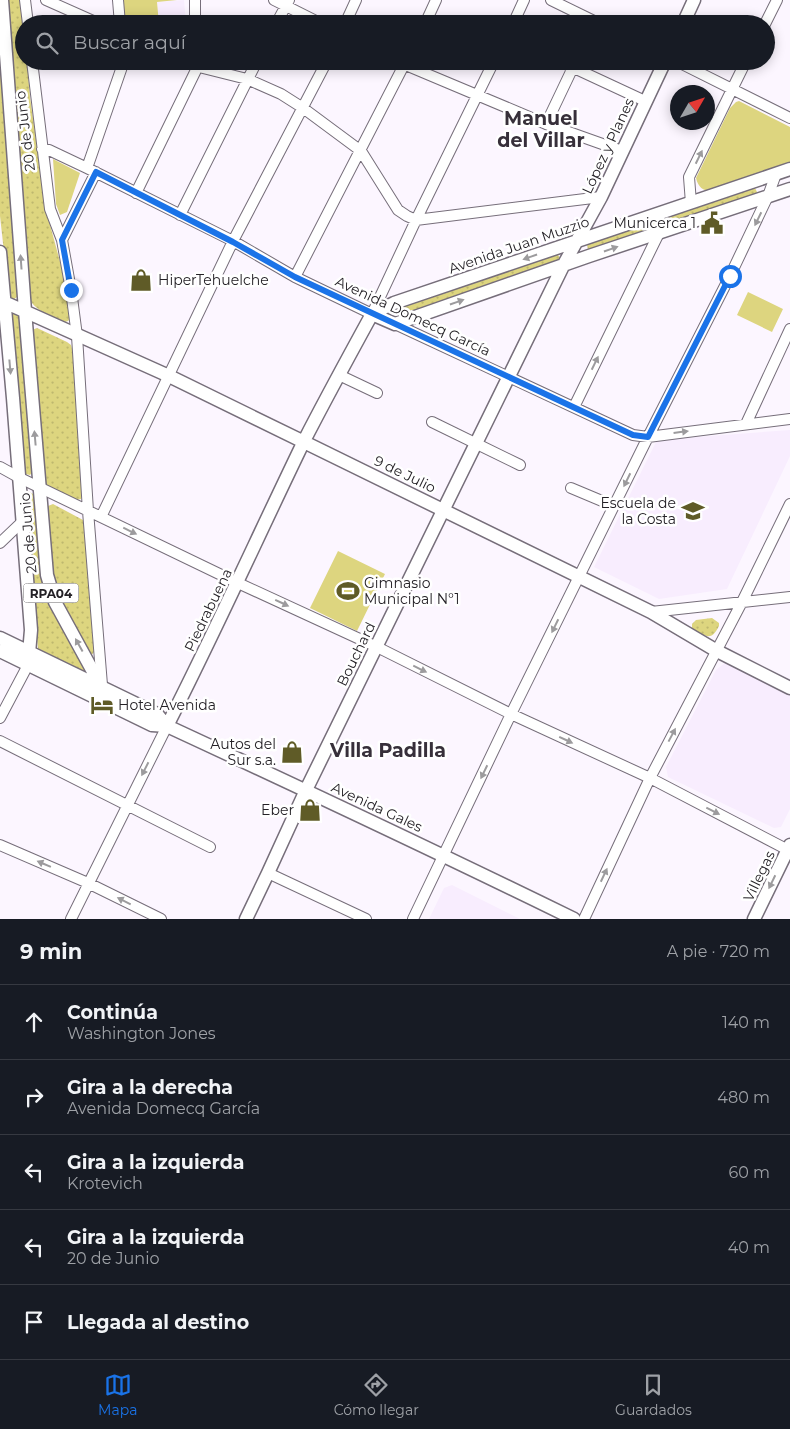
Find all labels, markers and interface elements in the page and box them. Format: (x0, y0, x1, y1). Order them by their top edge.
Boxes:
search box (15, 15, 775, 70)
icon: search (33, 29, 61, 57)
text: Buscar aquí (73, 31, 186, 54)
north arrow (670, 85, 715, 130)
street label: 20 de Junio (11, 90, 39, 172)
street label: López y Planes (578, 95, 638, 197)
district label: Manuel del Villar (497, 107, 585, 152)
one-way arrow (695, 150, 703, 164)
public building icon: Municerca 1 (699, 210, 725, 236)
street label: Avenida Juan Muzzio (446, 212, 592, 278)
one-way arrow (753, 212, 761, 226)
place label: Municerca 1 (613, 214, 696, 232)
one-way arrow (603, 245, 618, 252)
one-way arrow (522, 253, 537, 261)
one-way arrow (17, 254, 25, 270)
route start (719, 265, 742, 288)
shop icon: HiperTehuelche (128, 267, 154, 293)
place label: HiperTehuelche (158, 271, 269, 289)
street label: Avenida Domecq García (333, 272, 493, 360)
route end (60, 279, 83, 302)
one-way arrow (450, 298, 465, 306)
one-way arrow (591, 356, 599, 370)
one-way arrow (7, 360, 15, 376)
one-way arrow (673, 428, 689, 436)
one-way arrow (31, 430, 39, 446)
street label: 9 de Julio (371, 451, 439, 497)
one-way arrow (623, 473, 631, 488)
street label: 20 de Junio (15, 492, 40, 574)
place label: Escuela de la Costa (601, 494, 676, 528)
school or university icon: Escuela de la Costa (680, 498, 706, 524)
one-way arrow (123, 527, 137, 535)
street label: Piedrabuena (180, 566, 236, 654)
place label: Gimnasio Municipal N°1 (364, 574, 460, 608)
sports icon: Gimnasio Municipal N°1 (335, 578, 361, 604)
road number: RPA04 (23, 584, 78, 602)
one-way arrow (275, 600, 289, 608)
street label: Bouchard (333, 619, 379, 689)
one-way arrow (551, 619, 559, 633)
one-way arrow (75, 638, 83, 653)
one-way arrow (413, 665, 427, 673)
hotel icon: Hotel Avenida (89, 692, 115, 718)
place label: Hotel Avenida (118, 696, 216, 714)
one-way arrow (668, 728, 676, 743)
place label: Autos del Sur s.a. (210, 735, 276, 769)
one-way arrow (559, 735, 574, 744)
shop icon: Autos del Sur s.a. (279, 739, 305, 765)
district label: Villa Padilla (329, 739, 446, 762)
one-way arrow (141, 762, 149, 776)
one-way arrow (479, 765, 487, 779)
street label: Avenida Gales (329, 778, 425, 836)
shop icon: Eber (297, 797, 323, 823)
place label: Eber (261, 801, 294, 819)
one-way arrow (705, 807, 720, 815)
street label: Villegas (739, 848, 779, 904)
one-way arrow (37, 859, 51, 867)
one-way arrow (601, 868, 609, 882)
one-way arrow (768, 875, 776, 889)
one-way arrow (117, 897, 132, 905)
text: 9 min (20, 939, 82, 964)
text: A pie · 720 m (667, 942, 770, 961)
text: Continúa (67, 1001, 158, 1024)
icon: ahead (20, 1008, 48, 1036)
text: 140 m (722, 1013, 770, 1032)
text: Washington Jones (67, 1024, 216, 1043)
text: Gira a la derecha (67, 1076, 233, 1099)
icon: right (20, 1083, 48, 1111)
text: 480 m (717, 1088, 770, 1107)
text: Avenida Domecq García (67, 1099, 260, 1118)
text: Gira a la izquierda (67, 1151, 245, 1174)
icon: left (20, 1158, 48, 1186)
text: 60 m (728, 1163, 770, 1182)
text: Krotevich (67, 1174, 143, 1193)
text: Gira a la izquierda (67, 1226, 245, 1249)
icon: left (20, 1233, 48, 1261)
text: 40 m (728, 1238, 770, 1257)
text: 20 de Junio (67, 1249, 159, 1268)
icon: arrive (20, 1308, 48, 1336)
text: Llegada al destino (67, 1311, 249, 1334)
tab: Mapa (98, 1371, 137, 1419)
tab: Cómo llegar (334, 1371, 419, 1419)
tab: Guardados (615, 1371, 692, 1419)

